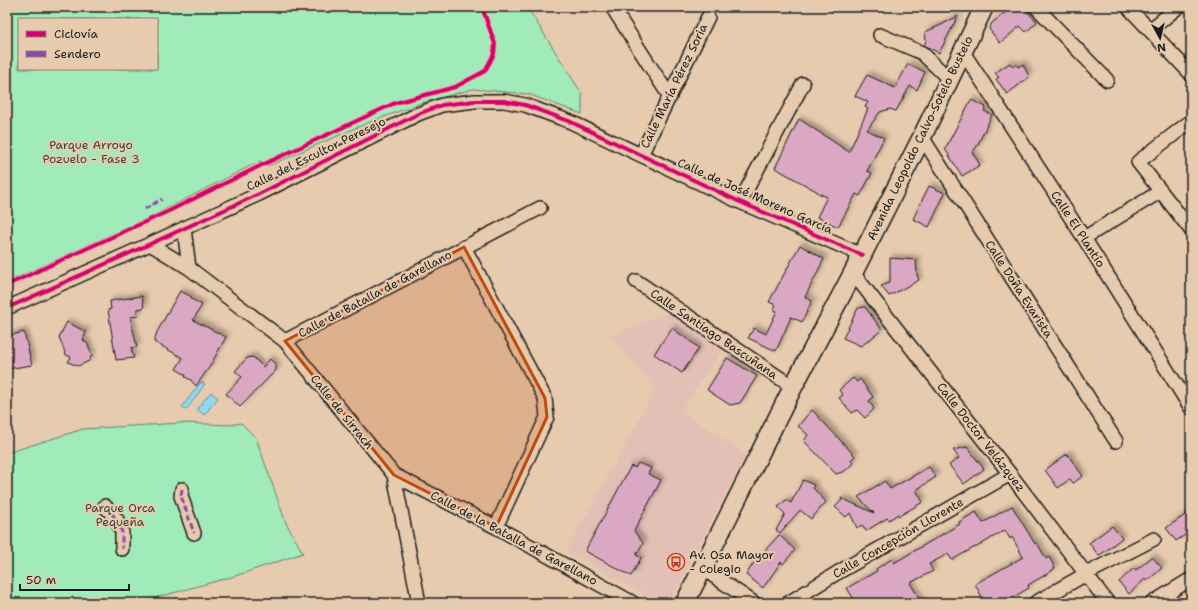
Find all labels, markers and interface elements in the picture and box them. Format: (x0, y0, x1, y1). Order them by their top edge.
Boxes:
legend (18, 18, 158, 70)
north arrow (1140, 18, 1180, 58)
street label: Calle María Pérez Soria (637, 20, 711, 151)
text: Ciclovía (54, 26, 98, 42)
street label: Avenida Leopoldo Calvo-Sotelo Bustelo (863, 33, 977, 243)
text: N (1156, 39, 1167, 55)
text: Sendero (54, 46, 101, 62)
street label: Calle del Escultor Peresejo (244, 113, 388, 195)
park label: Parque Arroyo Pozuelo - Fase 3 (42, 137, 140, 167)
street label: Calle de José Moreno García (675, 154, 836, 238)
street label: Calle El Plantío (1047, 188, 1109, 270)
street label: Calle Doña Evarista (981, 237, 1057, 341)
street label: Calle de Batalla de Garellano (295, 247, 455, 341)
street label: Calle Santiago Bascuñana (647, 285, 781, 383)
street label: Calle de Sirrach (307, 371, 377, 453)
street label: Calle Doctor Velázquez (933, 379, 1029, 495)
street label: Calle de la Batalla de Garellano (428, 487, 600, 589)
street label: Calle Concepción Llorente (830, 494, 967, 582)
park label: Parque Orca Pequeña (85, 500, 156, 530)
place label: Av. Osa Mayor - Colegio (689, 547, 775, 577)
bus stop icon: Av. Osa Mayor - Colegio (666, 552, 686, 572)
scale bar (20, 566, 129, 592)
text: 50 m (26, 572, 56, 588)

